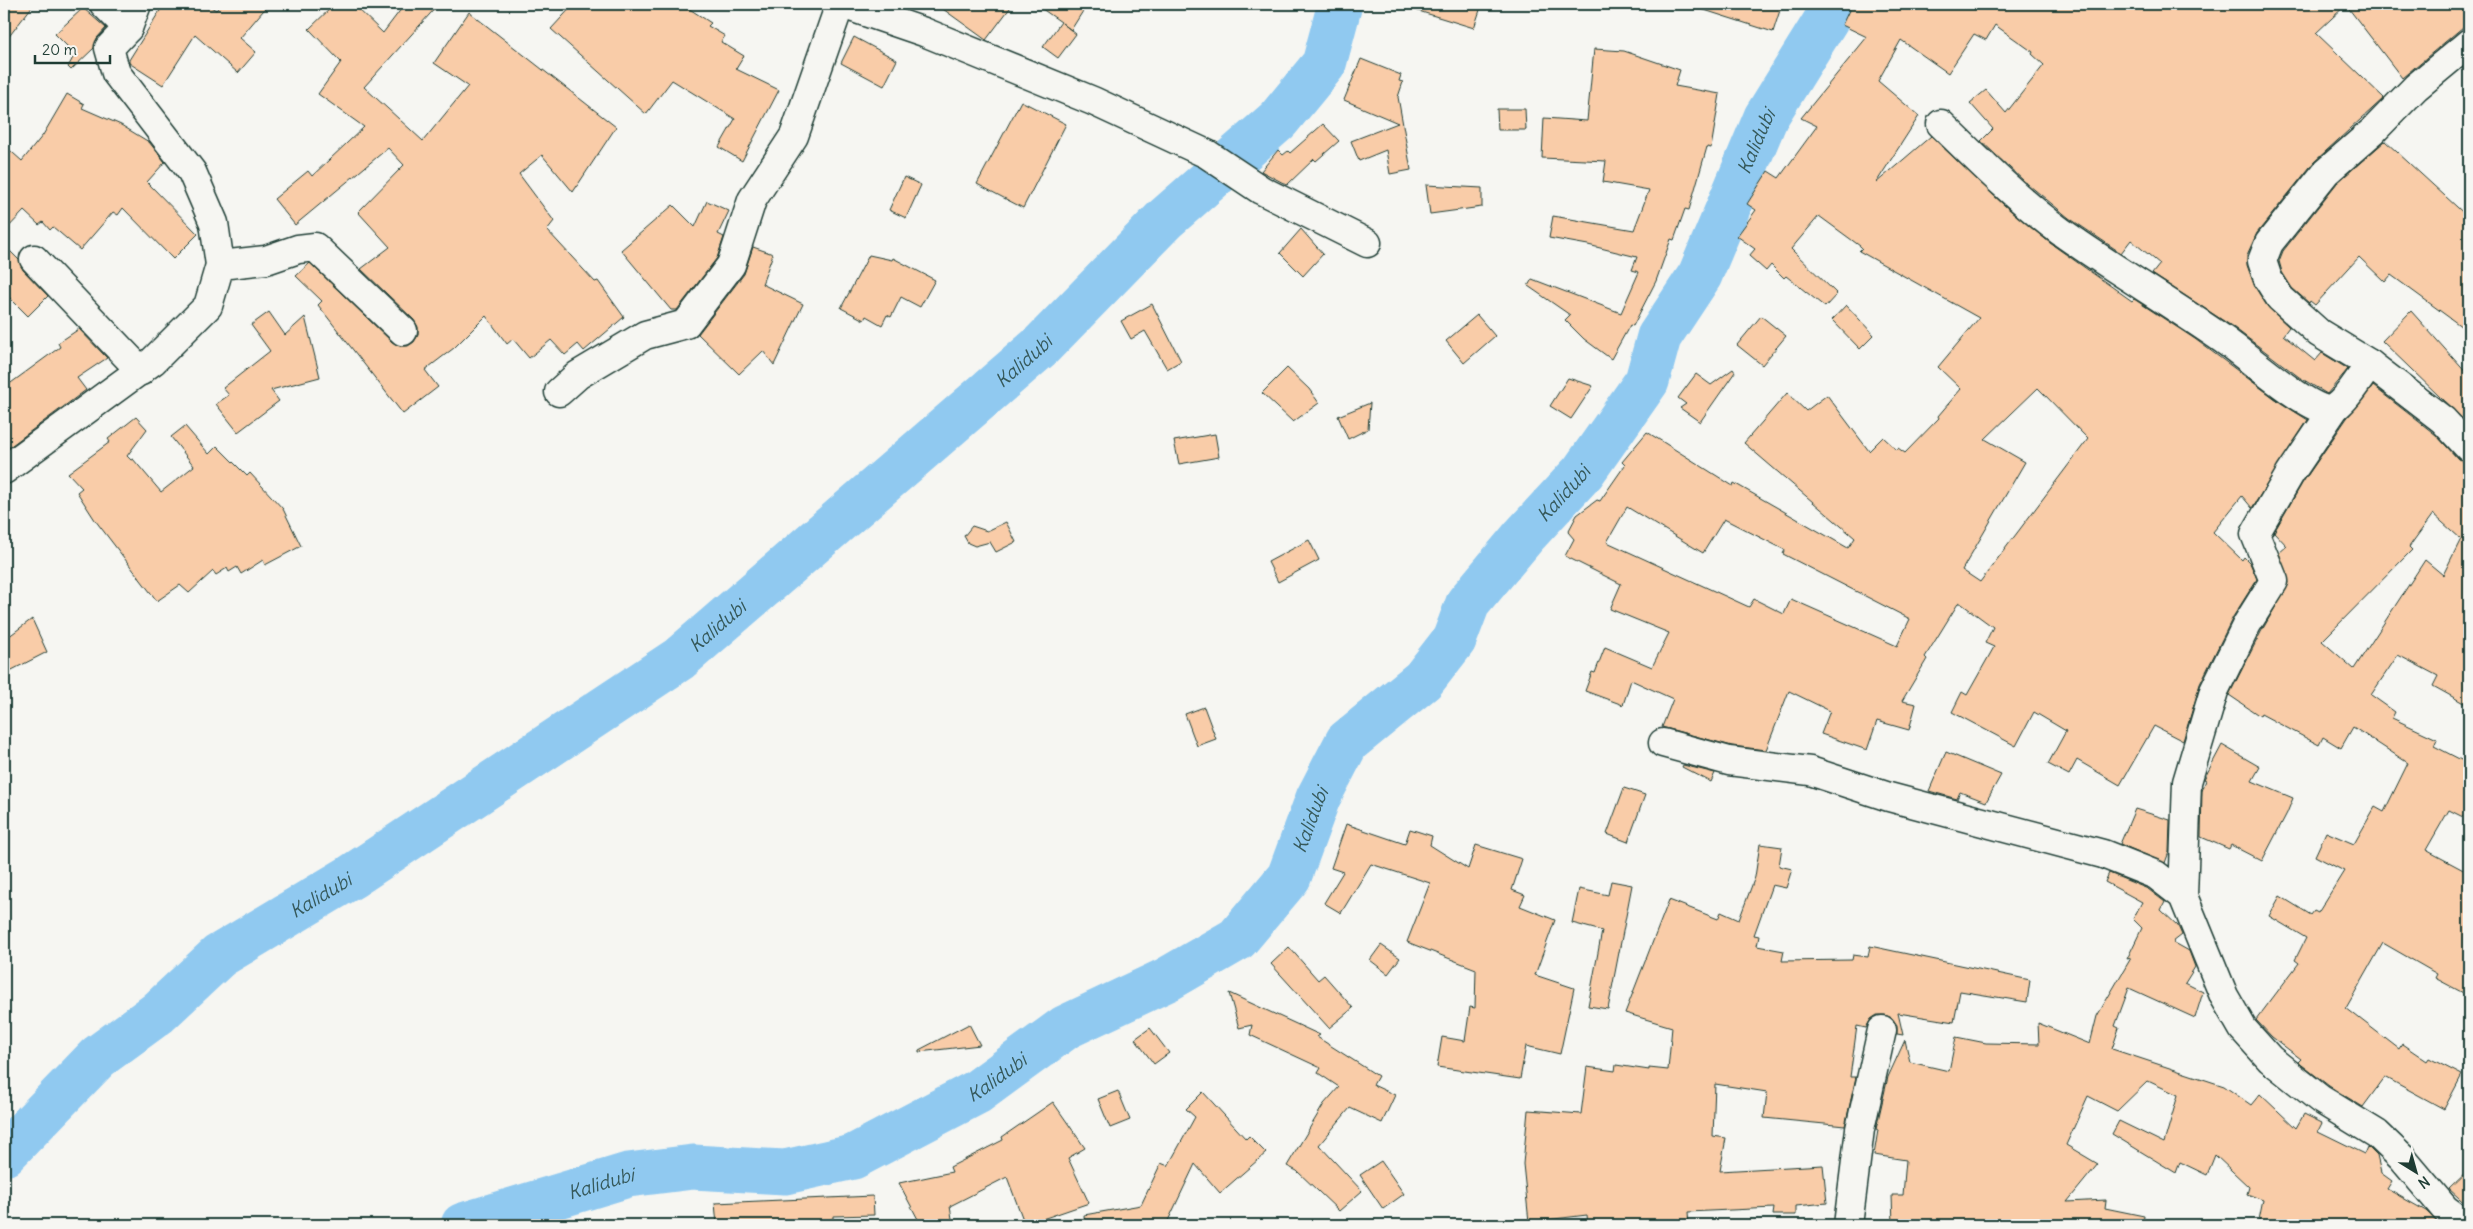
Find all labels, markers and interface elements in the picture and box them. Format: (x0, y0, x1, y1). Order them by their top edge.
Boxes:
scale bar (35, 32, 110, 64)
text: 20 m (42, 40, 77, 59)
water label: Kalidubi (1732, 102, 1782, 178)
water label: Kalidubi (990, 328, 1059, 393)
water label: Kalidubi (1531, 459, 1597, 527)
water label: Kalidubi (684, 593, 753, 657)
water label: Kalidubi (1287, 781, 1335, 856)
water label: Kalidubi (285, 866, 358, 923)
water label: Kalidubi (963, 1046, 1033, 1107)
north arrow (2390, 1146, 2440, 1196)
water label: Kalidubi (565, 1162, 638, 1205)
text: N (2415, 1172, 2433, 1192)

